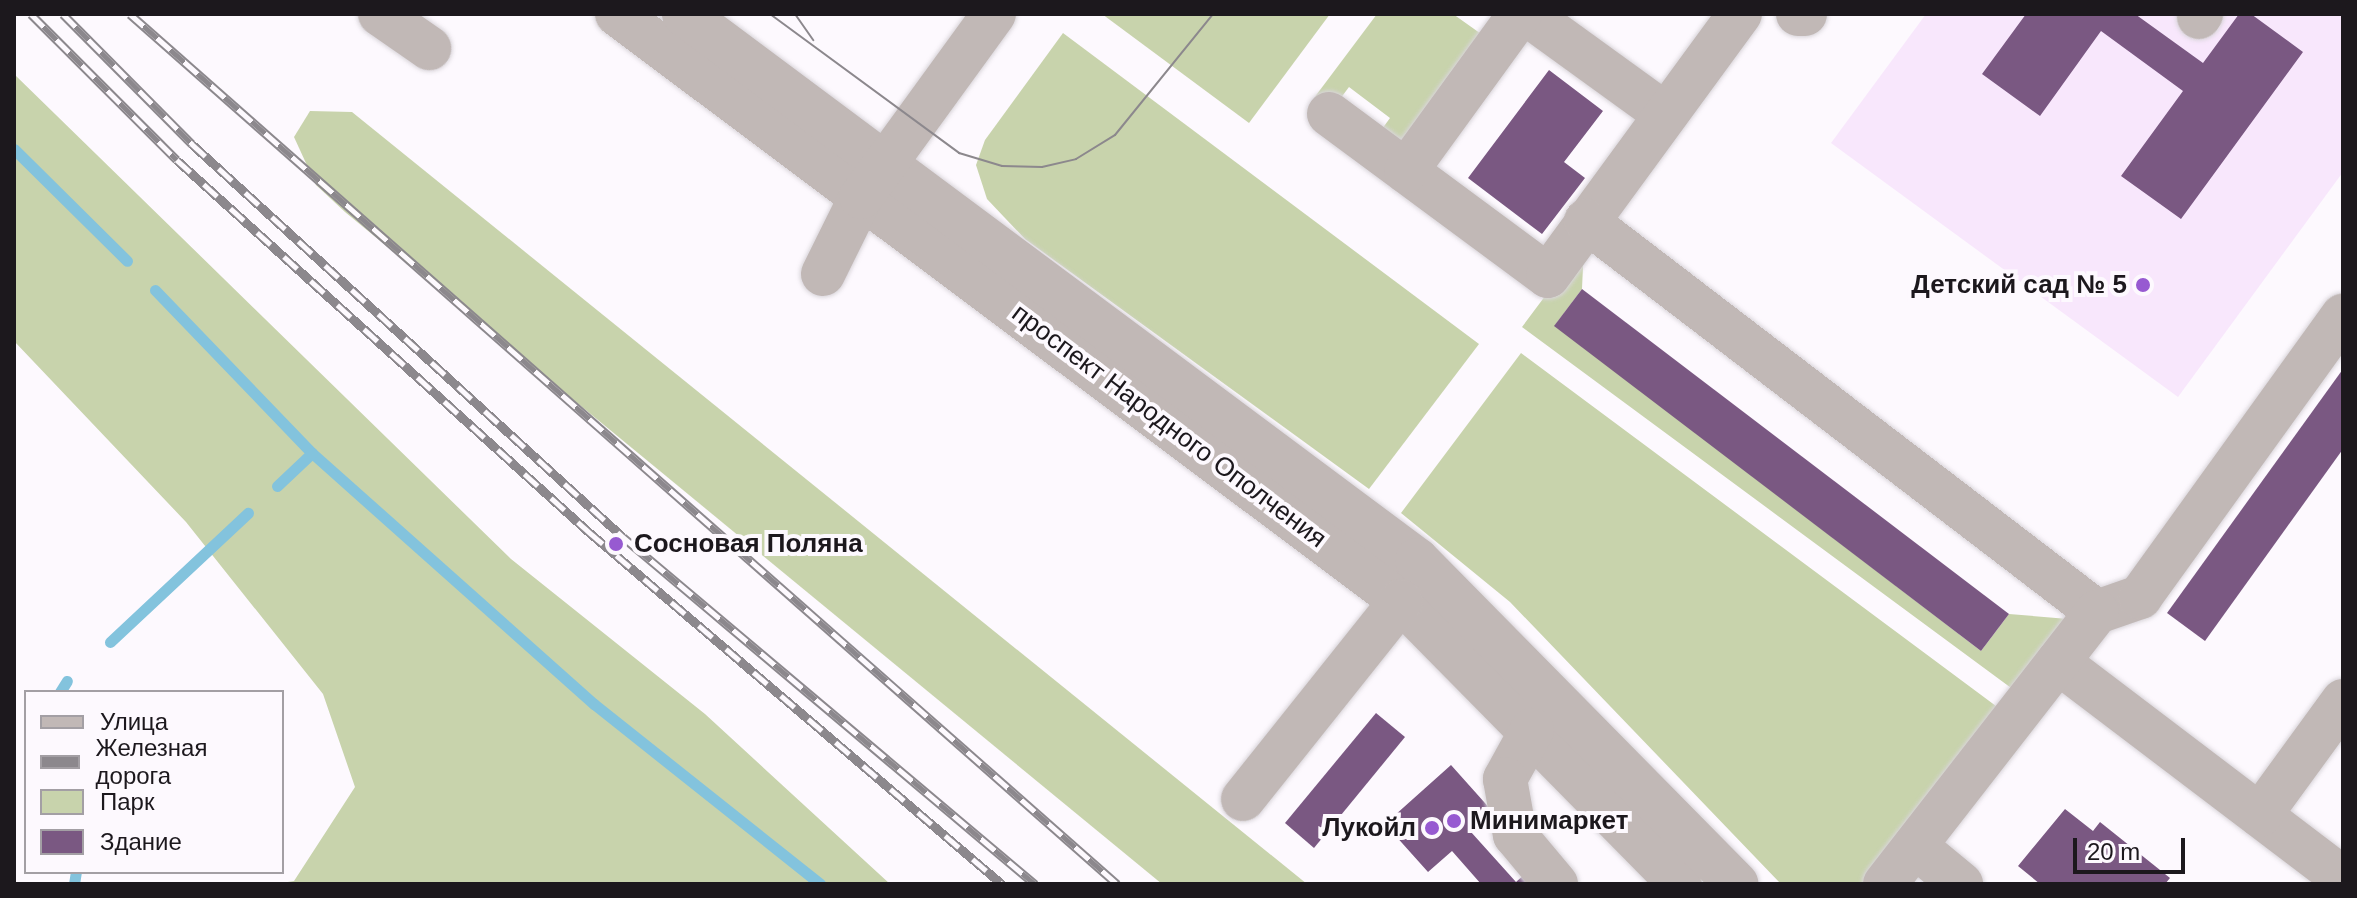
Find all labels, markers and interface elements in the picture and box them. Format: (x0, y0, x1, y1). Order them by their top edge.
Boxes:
place label: Детский сад № 5 (1911, 269, 2127, 301)
marker: Детский сад № 5 (2134, 276, 2152, 294)
street label: проспект Народного Ополчения (1006, 298, 1332, 554)
place label: Сосновая Поляна (634, 528, 863, 560)
marker: Сосновая Поляна (605, 533, 627, 555)
legend (24, 690, 284, 874)
text: Улица (100, 708, 168, 735)
text: Железная дорога (96, 734, 207, 789)
text: Парк (100, 788, 154, 815)
place label: Минимаркет (1470, 805, 1628, 837)
place label: Лукойл (1322, 812, 1416, 844)
marker: Минимаркет (1445, 812, 1463, 830)
marker: Лукойл (1423, 819, 1441, 837)
scale bar (2077, 822, 2189, 872)
text: Здание (100, 828, 182, 855)
text: 20 m (2087, 838, 2140, 865)

